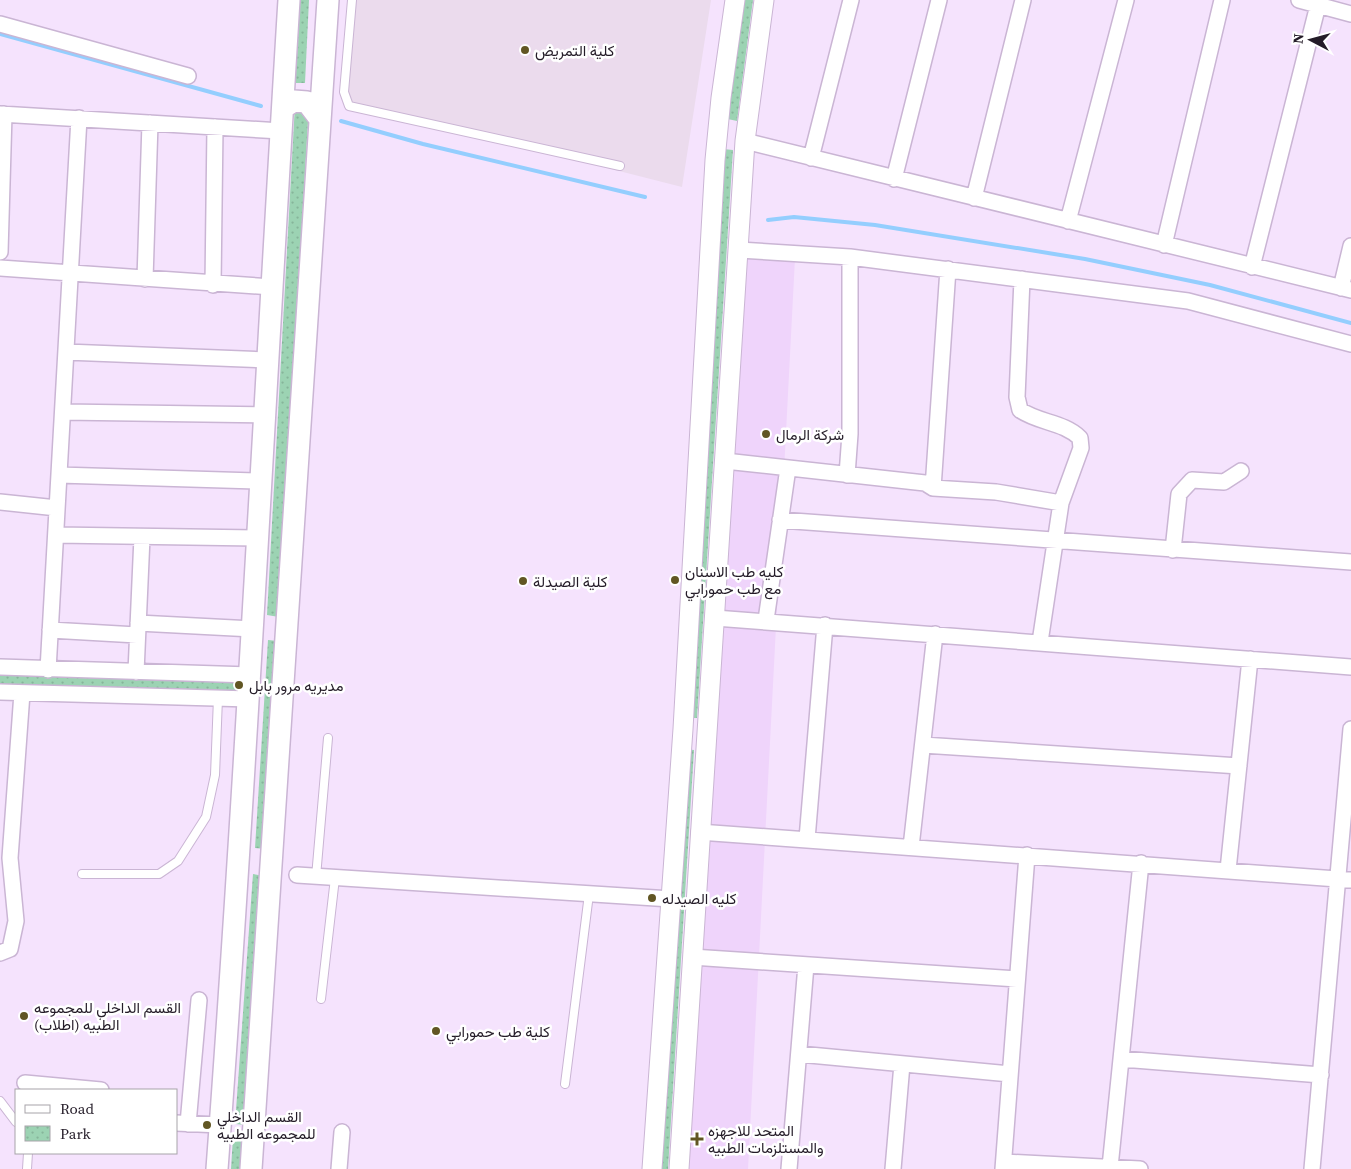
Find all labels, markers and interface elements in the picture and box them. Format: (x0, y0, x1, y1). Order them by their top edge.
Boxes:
north arrow (1286, 15, 1336, 65)
text: N (1288, 33, 1309, 45)
place label: كلية التمريض (535, 40, 615, 61)
marker: كلية التمريض (519, 44, 531, 56)
place label: شركة الرمال (776, 424, 844, 445)
marker: شركة الرمال (760, 428, 772, 440)
place label: كليه طب الاسنان مع طب حمورابي (685, 561, 784, 602)
place label: كلية الصيدلة (533, 571, 608, 592)
marker: كليه طب الاسنان مع طب حمورابي (669, 574, 681, 586)
marker: كلية الصيدلة (517, 575, 529, 587)
place label: مديريه مرور بابل (249, 675, 344, 696)
marker: مديريه مرور بابل (233, 679, 245, 691)
place label: كليه الصيدله (662, 888, 737, 909)
marker: كليه الصيدله (646, 892, 658, 904)
place label: القسم الداخلي للمجموعه الطبيه (اطلاب) (34, 997, 181, 1035)
marker: القسم الداخلي للمجموعه الطبيه (اطلاب) (18, 1010, 30, 1022)
place label: كلية طب حمورابي (446, 1021, 550, 1045)
marker: كلية طب حمورابي (430, 1025, 442, 1037)
legend (15, 1089, 178, 1154)
text: Road (60, 1098, 94, 1119)
place label: القسم الداخلي للمجموعه الطبيه (217, 1106, 316, 1144)
marker: القسم الداخلي للمجموعه الطبيه (201, 1119, 213, 1131)
place label: المتحد للاجهزه والمستلزمات الطبيه (708, 1120, 824, 1158)
text: Park (60, 1123, 92, 1144)
marker: المتحد للاجهزه والمستلزمات الطبيه (690, 1132, 704, 1146)

